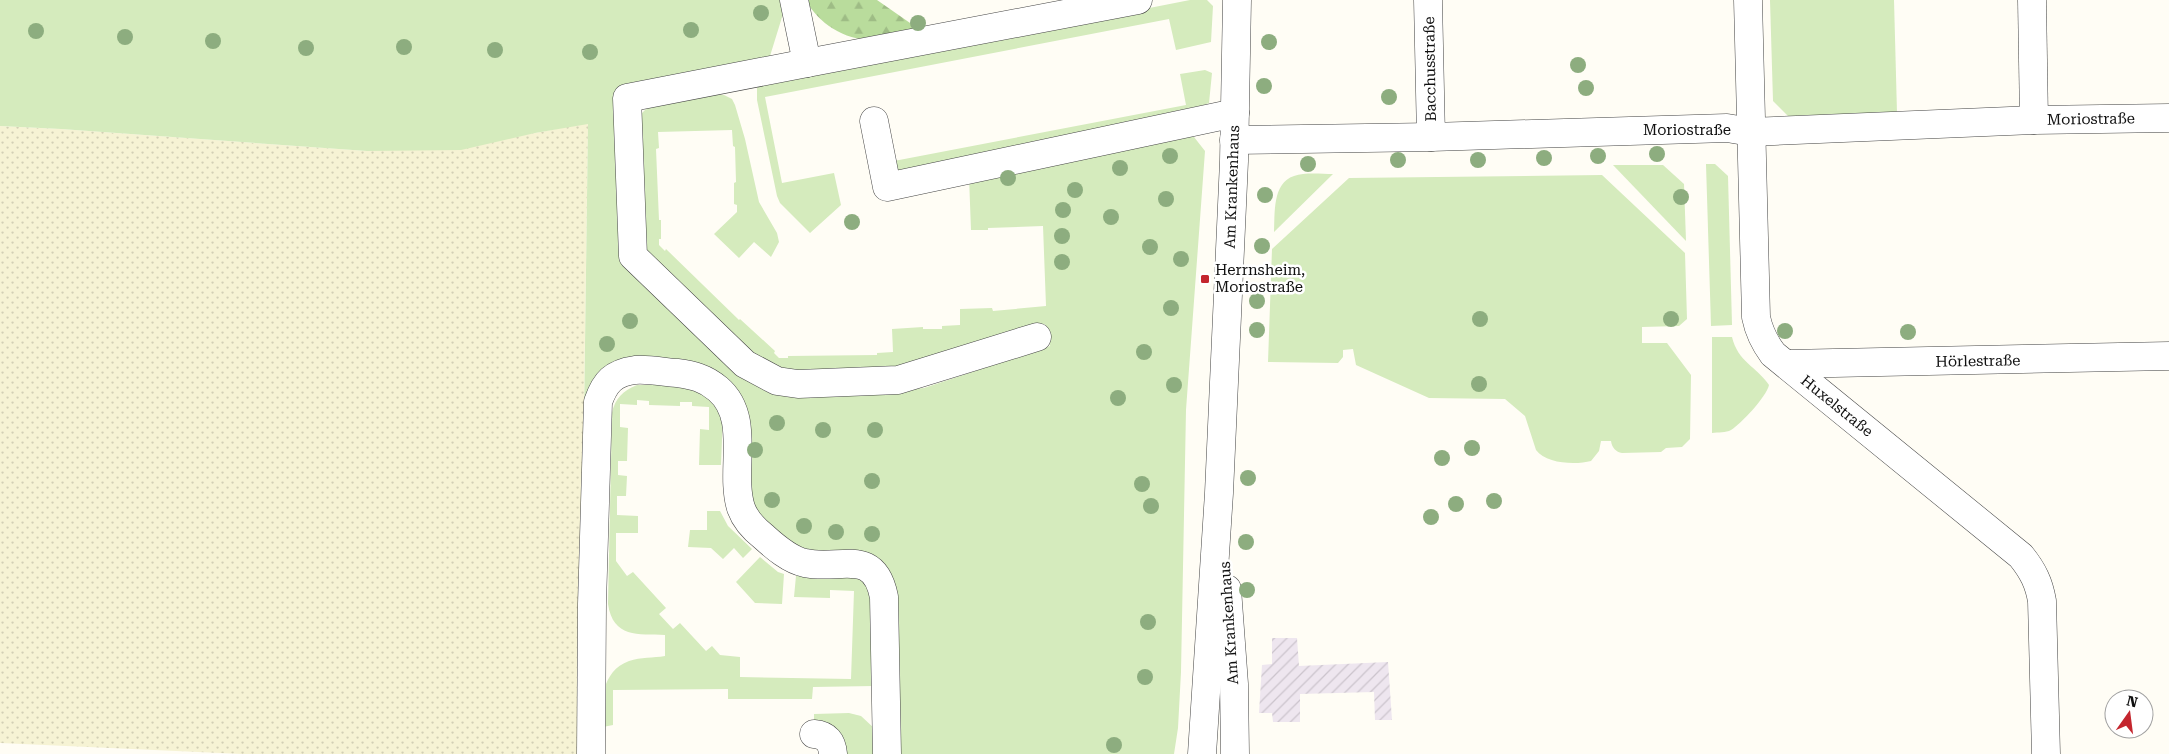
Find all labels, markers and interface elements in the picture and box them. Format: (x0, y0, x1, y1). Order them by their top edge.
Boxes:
street label: Bacchusstraße (1420, 16, 1440, 122)
street label: Moriostraße (2047, 109, 2135, 129)
street label: Moriostraße (1643, 121, 1731, 139)
street label: Am Krankenhaus (1221, 125, 1243, 249)
place label: Herrnsheim, Moriostraße (1215, 261, 1305, 296)
marker: Herrnsheim, Moriostraße (1199, 273, 1211, 285)
street label: Hörlestraße (1935, 351, 2021, 371)
street label: Huxelstraße (1797, 371, 1877, 441)
street label: Am Krankenhaus (1216, 561, 1242, 685)
north arrow (2104, 689, 2154, 739)
text: N (2125, 692, 2140, 711)

